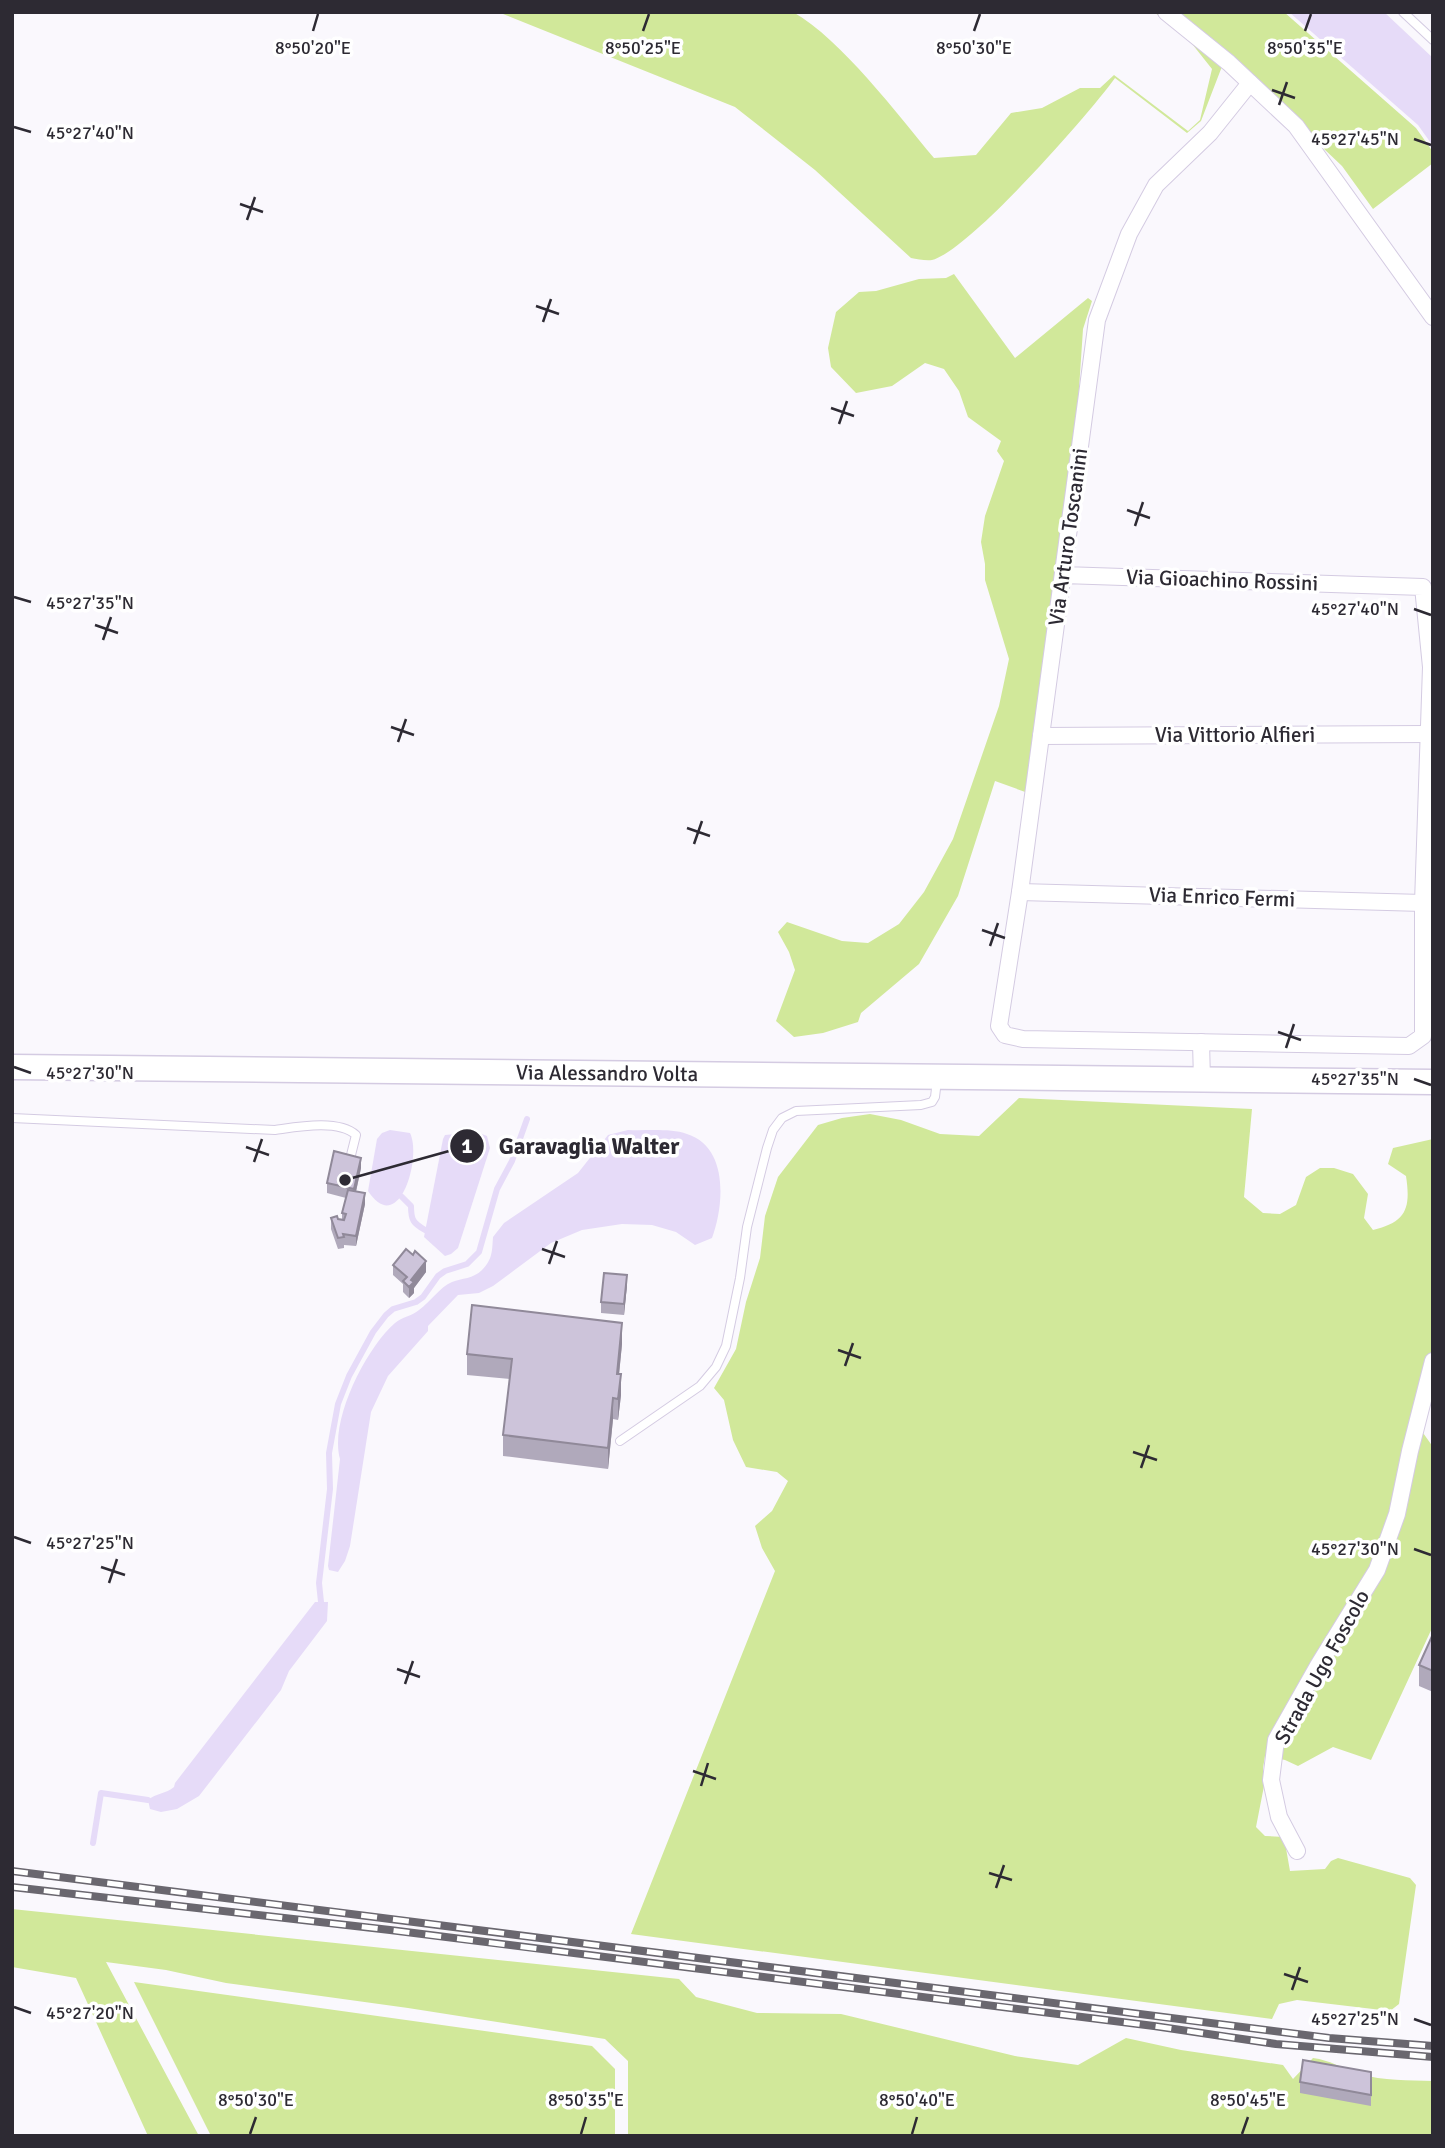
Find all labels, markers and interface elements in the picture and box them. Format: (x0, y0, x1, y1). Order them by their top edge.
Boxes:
text: 8°50'20"E (275, 37, 351, 59)
text: 8°50'25"E (605, 37, 681, 59)
text: 8°50'30"E (936, 37, 1012, 59)
text: 8°50'35"E (1267, 37, 1343, 59)
text: 45°27'40"N (46, 122, 134, 144)
text: 45°27'45"N (1311, 128, 1399, 150)
street label: Via Arturo Toscanini (1043, 446, 1093, 628)
street label: Via Gioachino Rossini (1125, 564, 1319, 596)
text: 45°27'35"N (46, 592, 134, 614)
text: 45°27'40"N (1311, 598, 1399, 620)
street label: Via Vittorio Alfieri (1155, 722, 1315, 748)
street label: Via Enrico Fermi (1148, 881, 1296, 913)
street label: Via Alessandro Volta (516, 1059, 698, 1087)
text: 45°27'30"N (46, 1062, 134, 1084)
text: 45°27'35"N (1311, 1068, 1399, 1090)
callout: Garavaglia Walter (449, 1124, 693, 1168)
text: Garavaglia Walter (499, 1132, 680, 1161)
text: 1 (461, 1133, 473, 1159)
text: 45°27'25"N (46, 1532, 134, 1554)
text: 45°27'30"N (1311, 1538, 1399, 1560)
street label: Strada Ugo Foscolo (1269, 1585, 1375, 1749)
text: 45°27'20"N (46, 2002, 134, 2024)
text: 45°27'25"N (1311, 2008, 1399, 2030)
text: 8°50'30"E (218, 2089, 294, 2111)
text: 8°50'35"E (548, 2089, 624, 2111)
text: 8°50'40"E (879, 2089, 955, 2111)
text: 8°50'45"E (1210, 2089, 1286, 2111)

